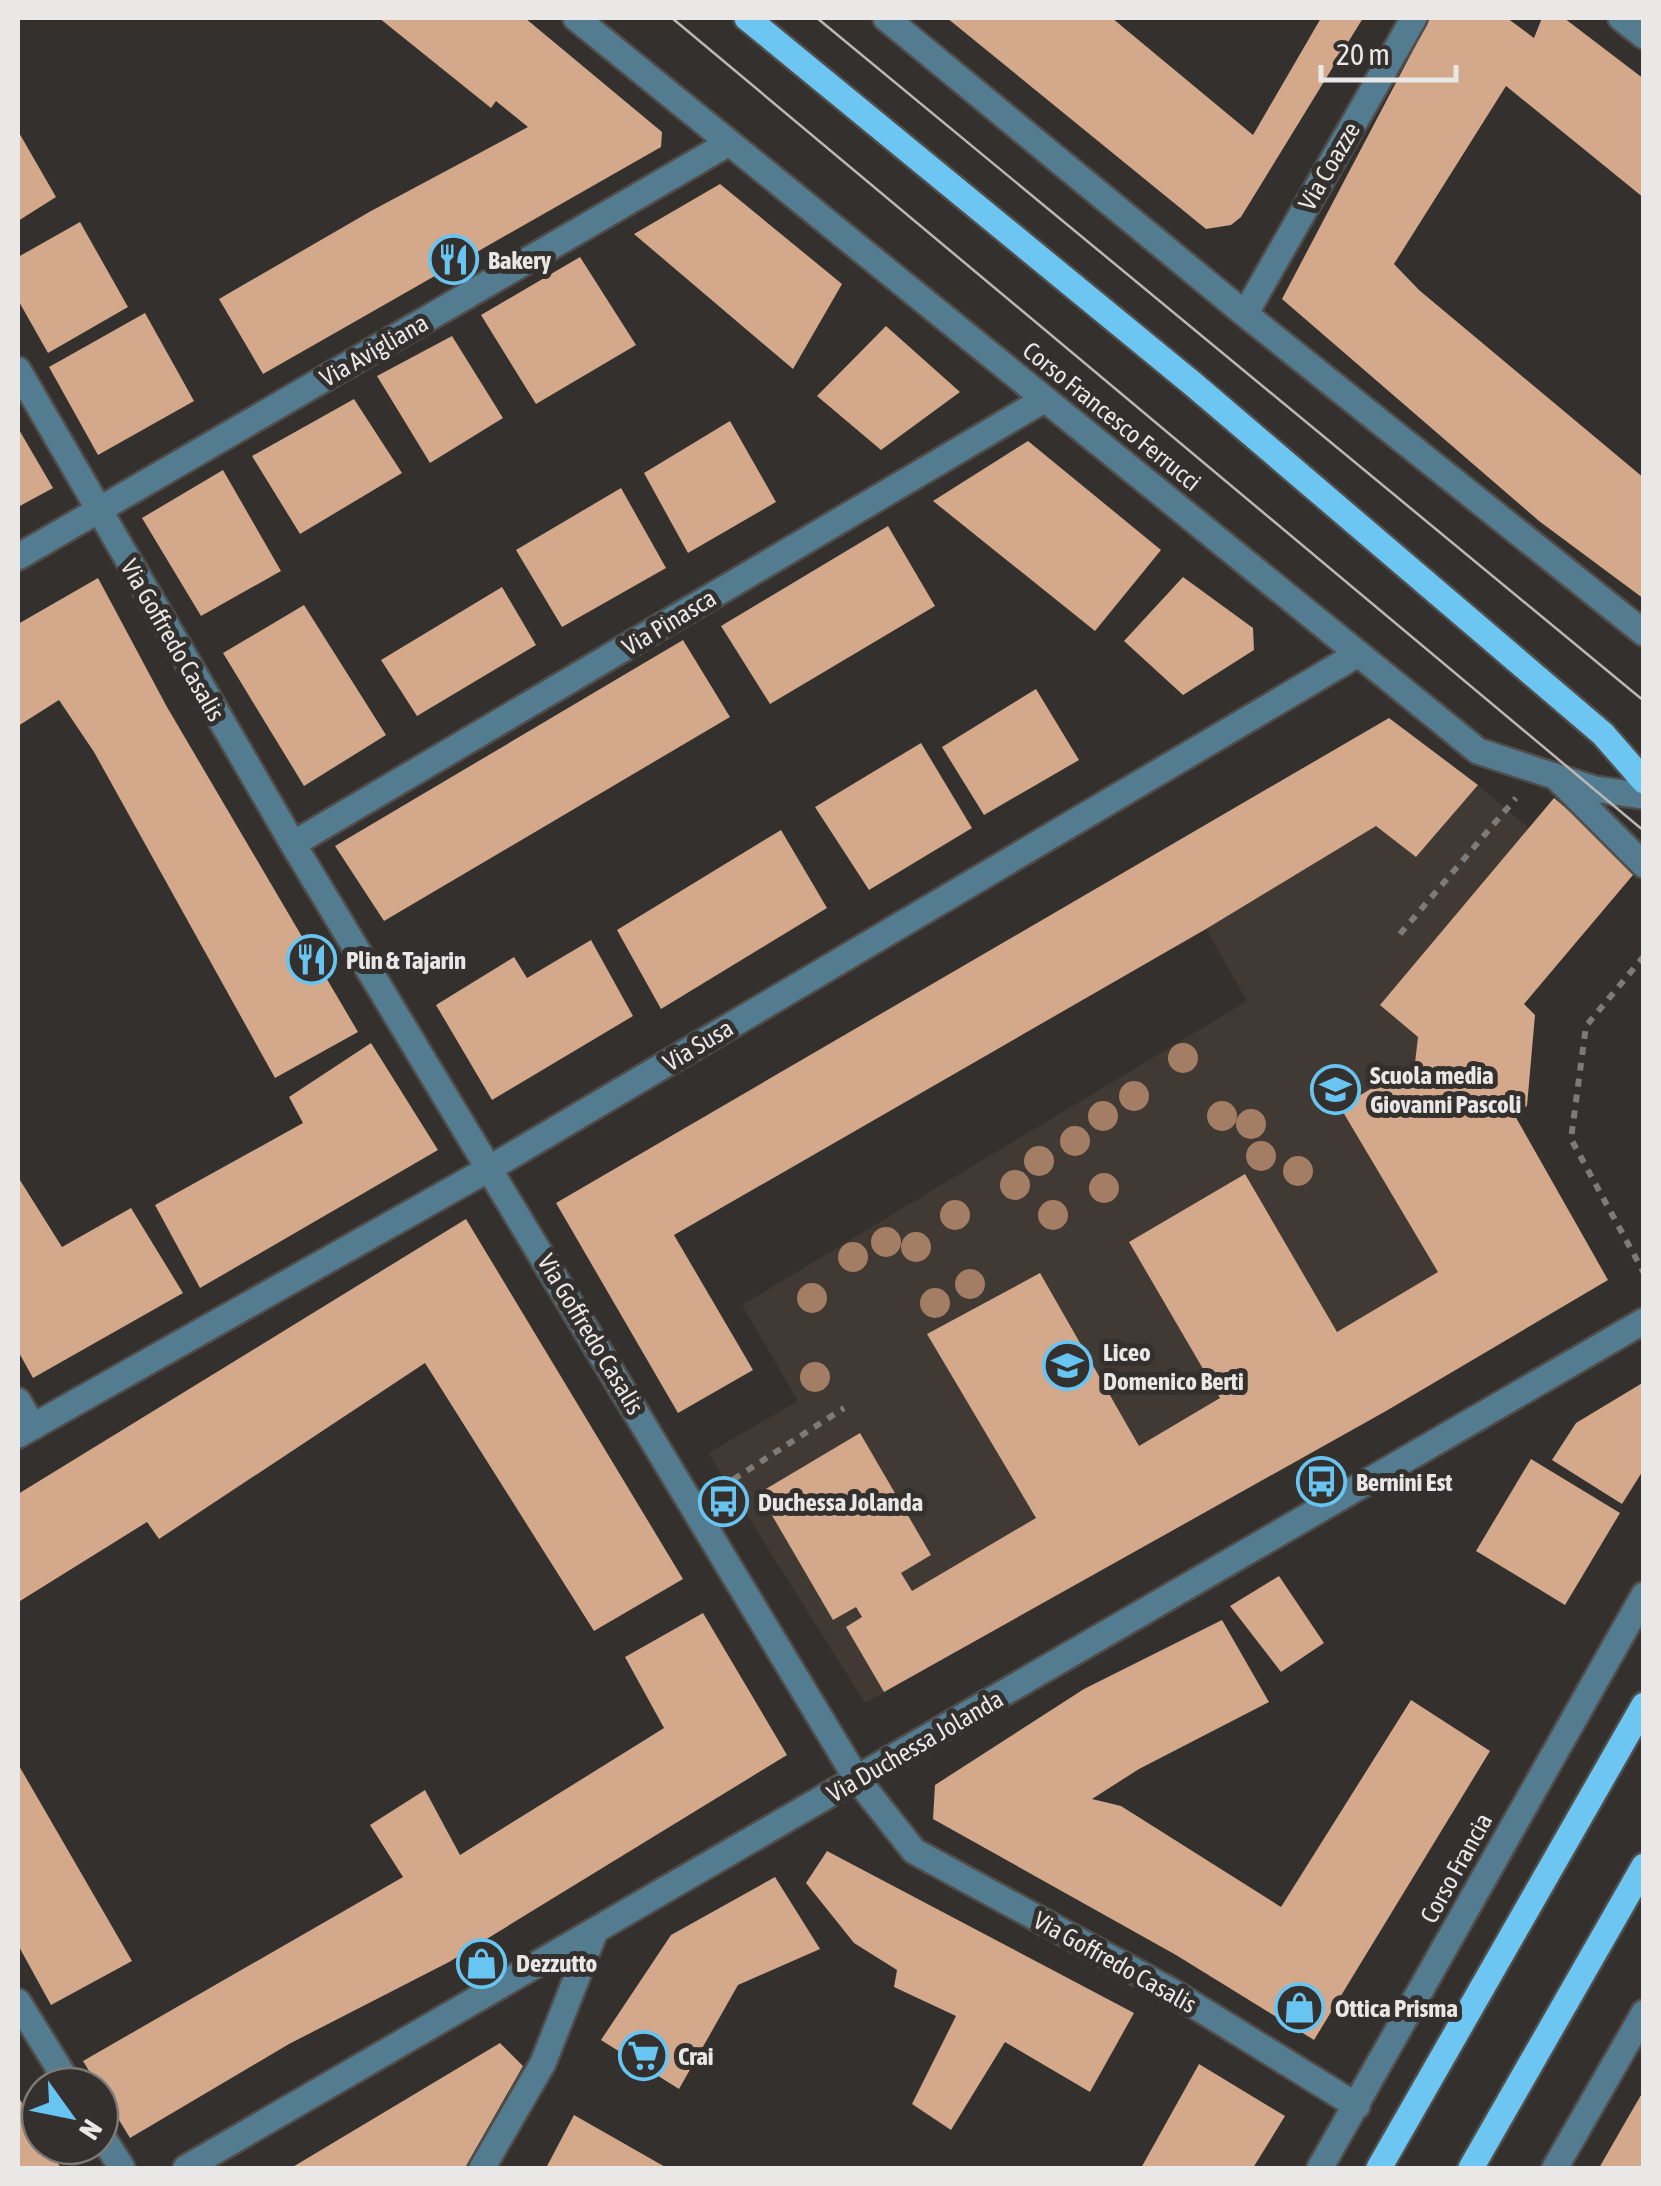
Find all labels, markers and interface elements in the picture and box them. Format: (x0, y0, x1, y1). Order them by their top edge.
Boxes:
scale bar (1321, 20, 1456, 82)
text: 20 m (1336, 37, 1390, 71)
street label: Via Coazze (1293, 117, 1365, 215)
restaurant icon: Bakery (427, 234, 479, 286)
place label: Bakery (488, 246, 552, 274)
street label: Via Avigliana (315, 308, 433, 392)
street label: Corso Francesco Ferrucci (1018, 336, 1206, 496)
street label: Via Goffredo Casalis (115, 554, 231, 726)
street label: Via Pinasca (617, 583, 721, 661)
restaurant icon: Plin & Tajarin (285, 934, 337, 986)
place label: Plin & Tajarin (346, 946, 466, 974)
street label: Via Susa (658, 1013, 738, 1077)
place label: Scuola media Giovanni Pascoli (1370, 1061, 1521, 1118)
school or university icon: Scuola media Giovanni Pascoli (1309, 1063, 1361, 1115)
street label: Via Goffredo Casalis (532, 1249, 650, 1419)
place label: Liceo Domenico Berti (1103, 1338, 1244, 1395)
school or university icon: Liceo Domenico Berti (1042, 1340, 1094, 1392)
bus stop icon: Bernini Est (1295, 1456, 1347, 1508)
place label: Bernini Est (1356, 1468, 1453, 1496)
bus stop icon: Duchessa Jolanda (697, 1476, 749, 1528)
place label: Duchessa Jolanda (758, 1488, 923, 1516)
street label: Via Duchessa Jolanda (822, 1684, 1008, 1808)
street label: Corso Francia (1414, 1808, 1498, 1928)
street label: Via Goffredo Casalis (1029, 1906, 1201, 2018)
shop icon: Dezzutto (455, 1937, 507, 1989)
place label: Dezzutto (516, 1949, 597, 1977)
shop icon: Ottica Prisma (1274, 1982, 1326, 2034)
place label: Ottica Prisma (1335, 1994, 1458, 2022)
supermarket icon: Crai (617, 2030, 669, 2082)
place label: Crai (678, 2042, 714, 2070)
north arrow (20, 2066, 120, 2166)
text: N (73, 2114, 109, 2145)

